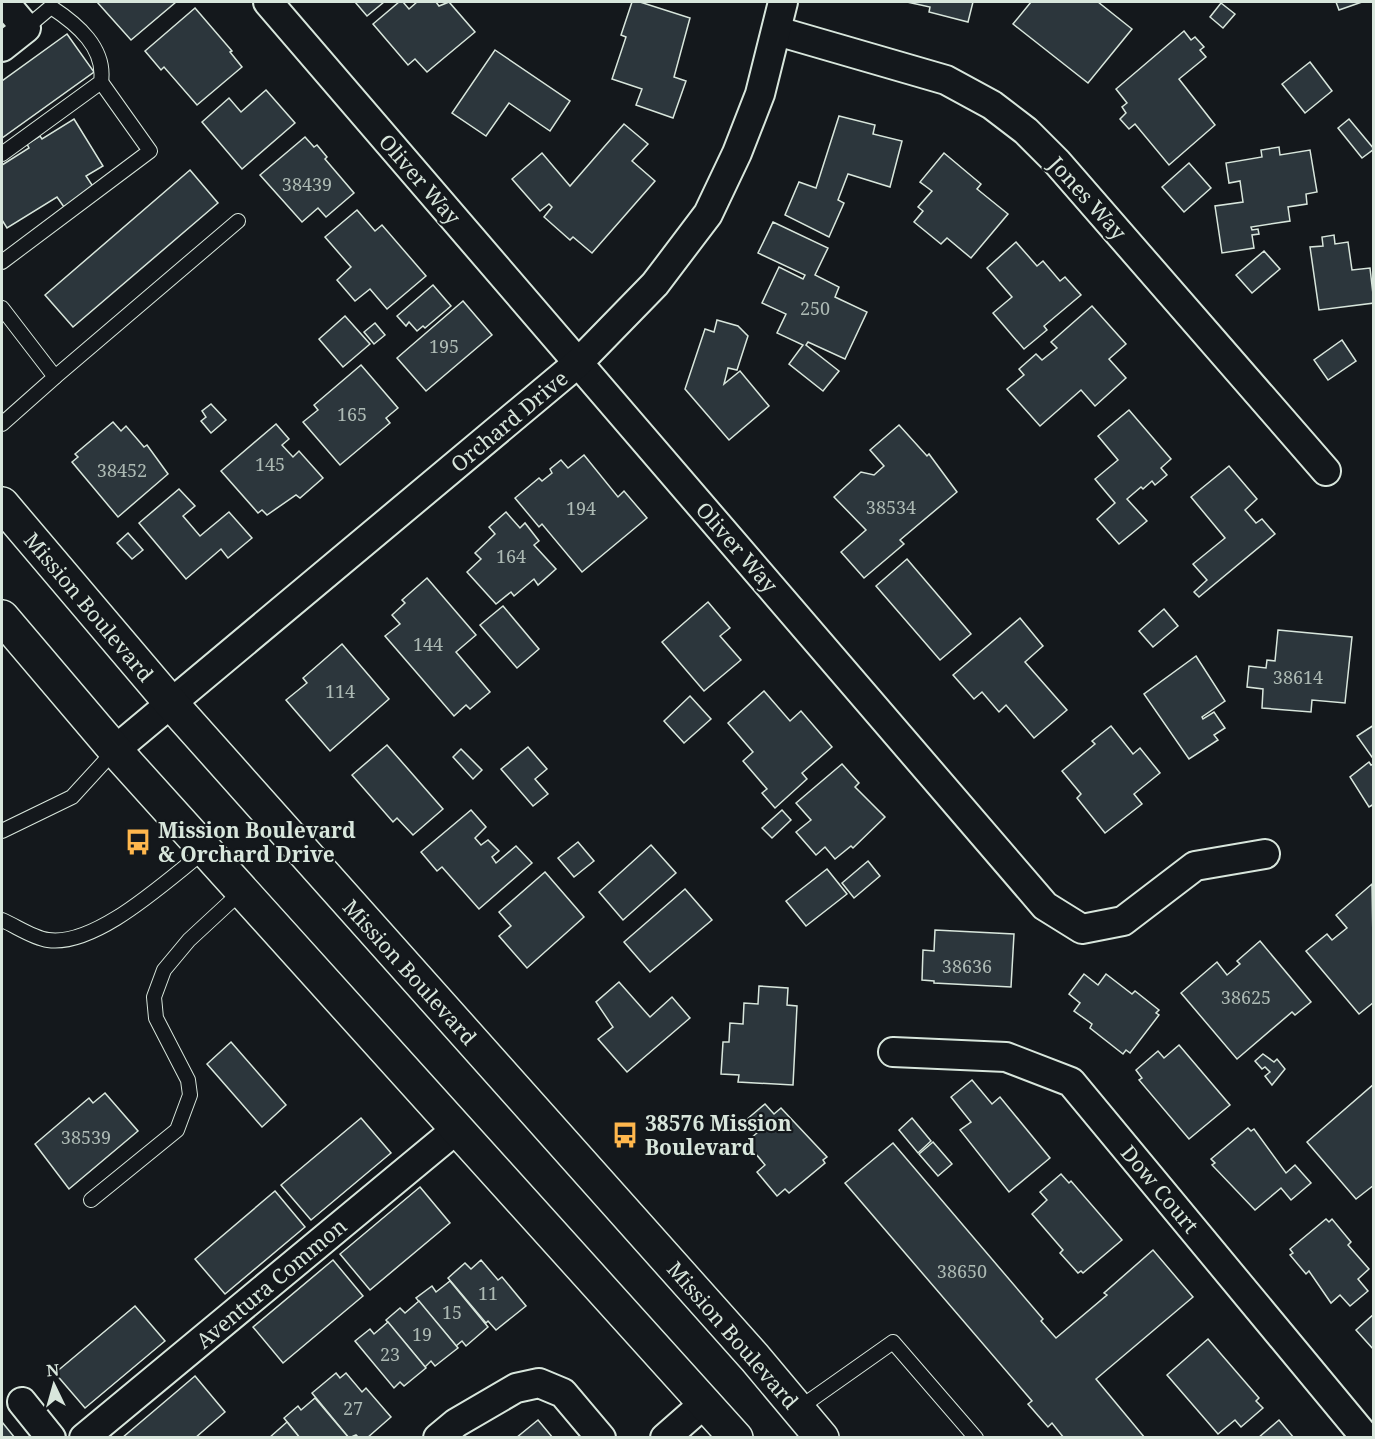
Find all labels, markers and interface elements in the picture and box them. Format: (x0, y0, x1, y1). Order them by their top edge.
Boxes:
street label: Oliver Way (373, 128, 467, 230)
street label: Jones Way (1042, 150, 1133, 246)
house number: 38439 (282, 172, 332, 196)
house number: 250 (800, 296, 830, 320)
house number: 195 (429, 334, 459, 358)
street label: Orchard Drive (445, 364, 573, 478)
house number: 165 (337, 402, 367, 426)
house number: 145 (255, 452, 285, 476)
house number: 38452 (97, 458, 147, 482)
house number: 38534 (866, 495, 916, 519)
house number: 194 (566, 496, 596, 520)
street label: Oliver Way (690, 496, 784, 598)
street label: Mission Boulevard (18, 526, 160, 688)
house number: 164 (496, 544, 526, 568)
house number: 144 (413, 632, 443, 656)
house number: 38614 (1273, 665, 1323, 689)
house number: 114 (325, 679, 355, 703)
place label: Mission Boulevard & Orchard Drive (158, 816, 356, 868)
bus stop icon: Mission Boulevard & Orchard Drive (123, 827, 153, 857)
street label: Mission Boulevard (337, 893, 483, 1051)
house number: 38636 (942, 954, 992, 978)
house number: 38625 (1221, 985, 1271, 1009)
place label: 38576 Mission Boulevard (645, 1109, 792, 1161)
bus stop icon: 38576 Mission Boulevard (610, 1120, 640, 1150)
house number: 38539 (61, 1125, 111, 1149)
street label: Dow Court (1115, 1139, 1205, 1239)
street label: Aventura Common (190, 1212, 352, 1354)
street label: Mission Boulevard (661, 1255, 805, 1415)
house number: 38650 (937, 1259, 987, 1283)
house number: 11 (478, 1281, 498, 1305)
house number: 15 (442, 1300, 462, 1324)
house number: 19 (412, 1322, 432, 1346)
house number: 23 (380, 1342, 400, 1366)
north arrow (24, 1355, 84, 1415)
text: N (45, 1359, 60, 1382)
house number: 27 (343, 1396, 363, 1420)

